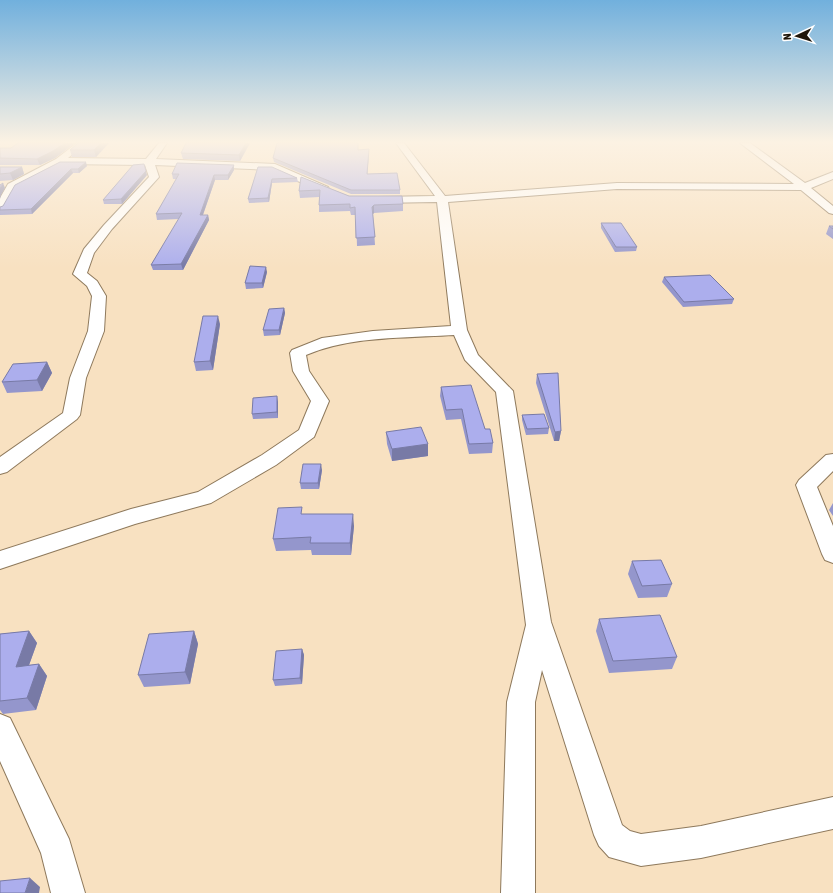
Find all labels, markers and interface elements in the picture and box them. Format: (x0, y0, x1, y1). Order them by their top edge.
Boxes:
north arrow (777, 16, 817, 56)
text: N (781, 33, 793, 40)

